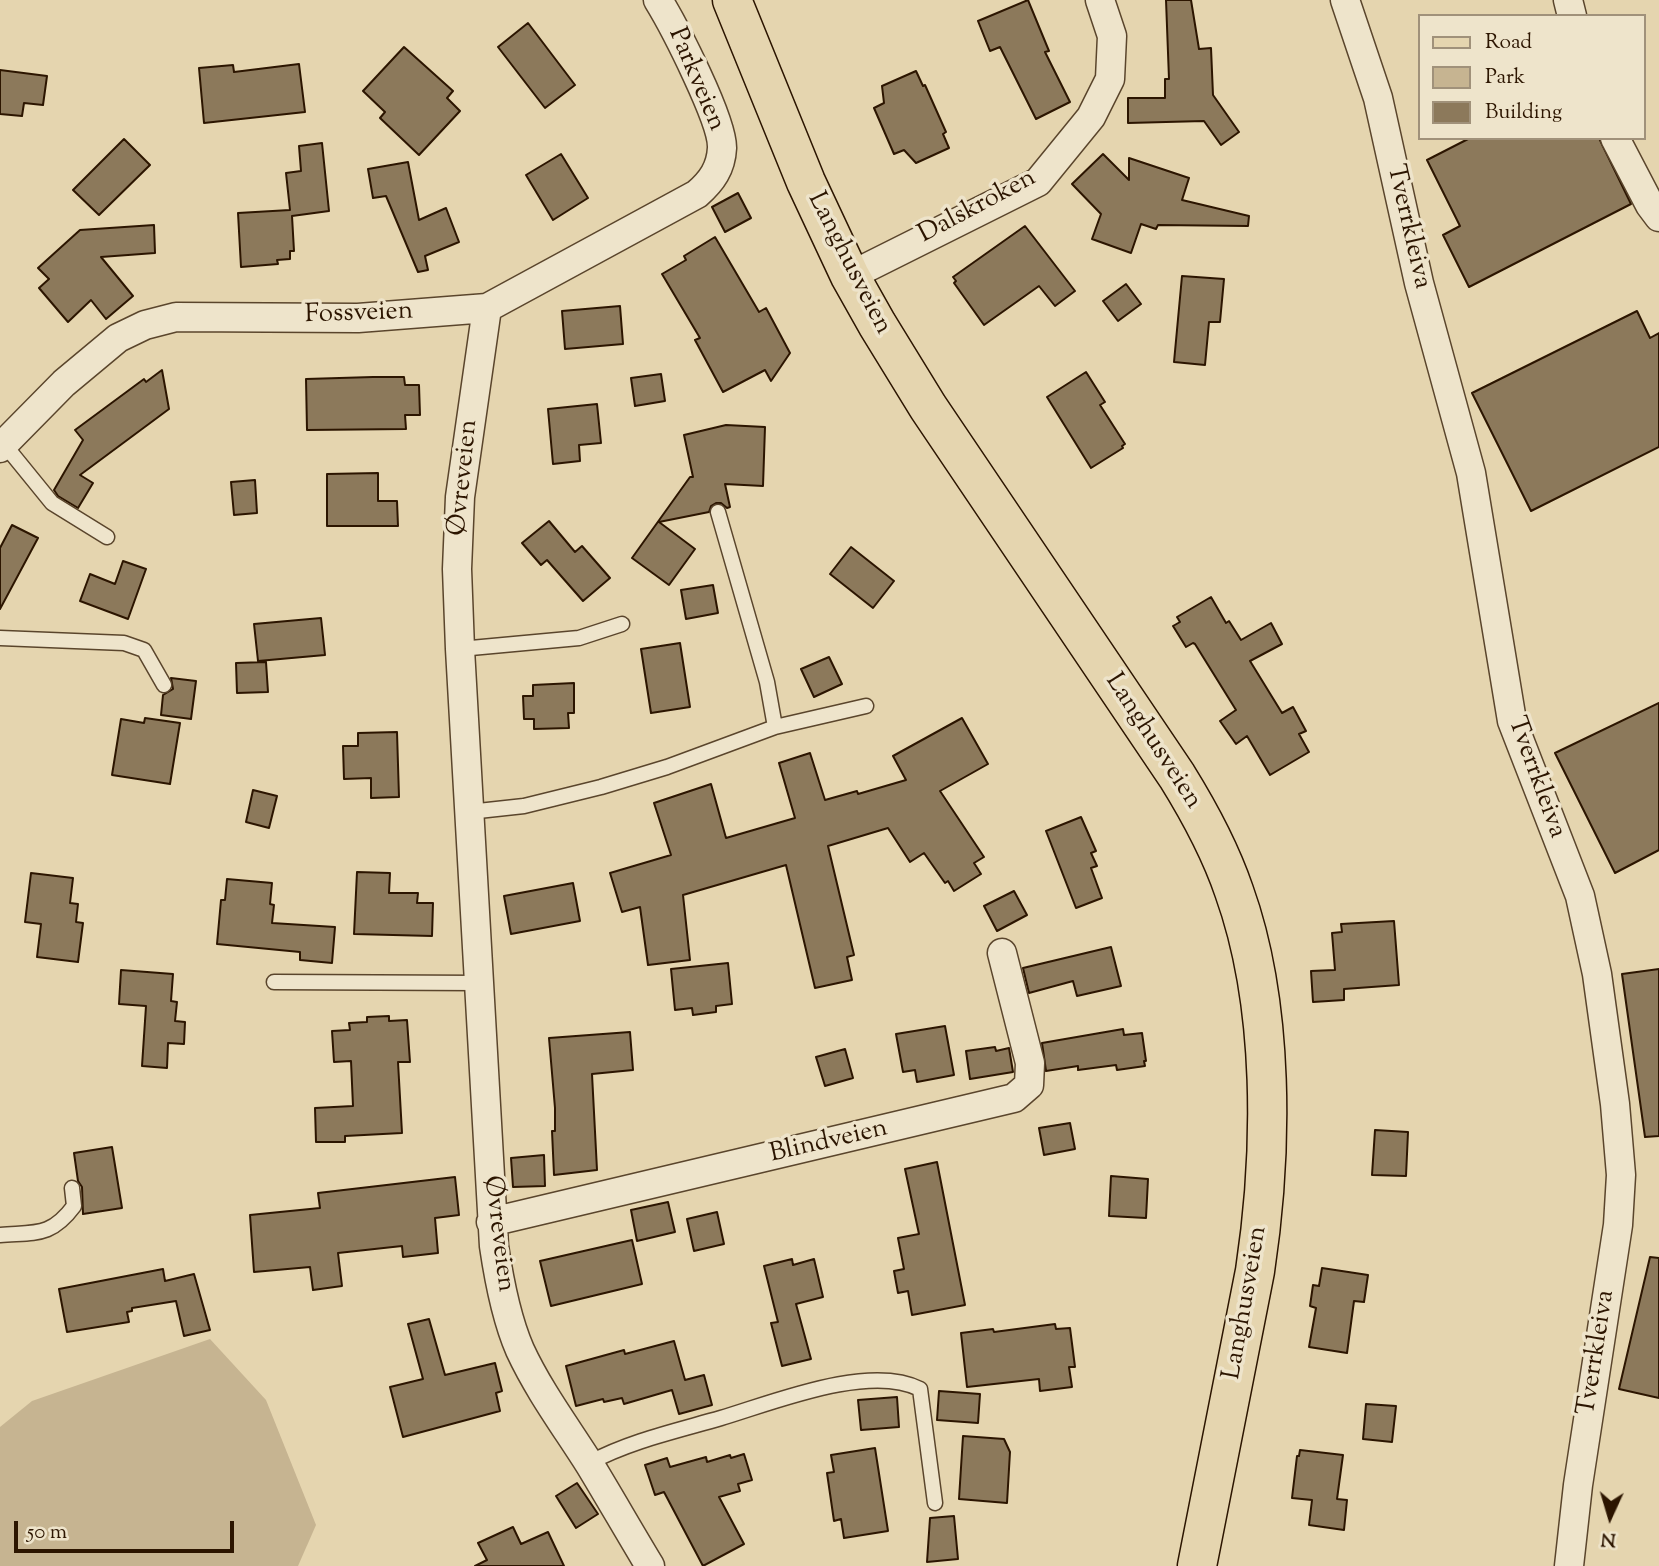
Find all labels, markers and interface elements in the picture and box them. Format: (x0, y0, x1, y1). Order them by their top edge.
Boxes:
legend (1418, 14, 1645, 140)
street label: Parkveien (659, 24, 731, 136)
text: Road (1485, 28, 1532, 58)
text: Park (1485, 63, 1525, 93)
text: Building (1485, 98, 1562, 128)
street label: Tverrkleiva (1378, 162, 1436, 292)
street label: Dalskroken (914, 164, 1042, 252)
street label: Langhusveien (799, 188, 897, 340)
street label: Fossveien (304, 298, 414, 332)
street label: Øvreveien (443, 418, 487, 538)
street label: Langhusveien (1097, 668, 1207, 816)
street label: Tverrkleiva (1499, 713, 1571, 843)
street label: Blindveien (767, 1114, 891, 1172)
street label: Øvreveien (474, 1174, 520, 1294)
street label: Langhusveien (1218, 1224, 1276, 1382)
street label: Tverrkleiva (1573, 1288, 1623, 1418)
north arrow (1575, 1482, 1645, 1552)
scale bar (18, 1506, 238, 1550)
text: 50 m (27, 1518, 67, 1548)
text: N (1600, 1524, 1617, 1552)

